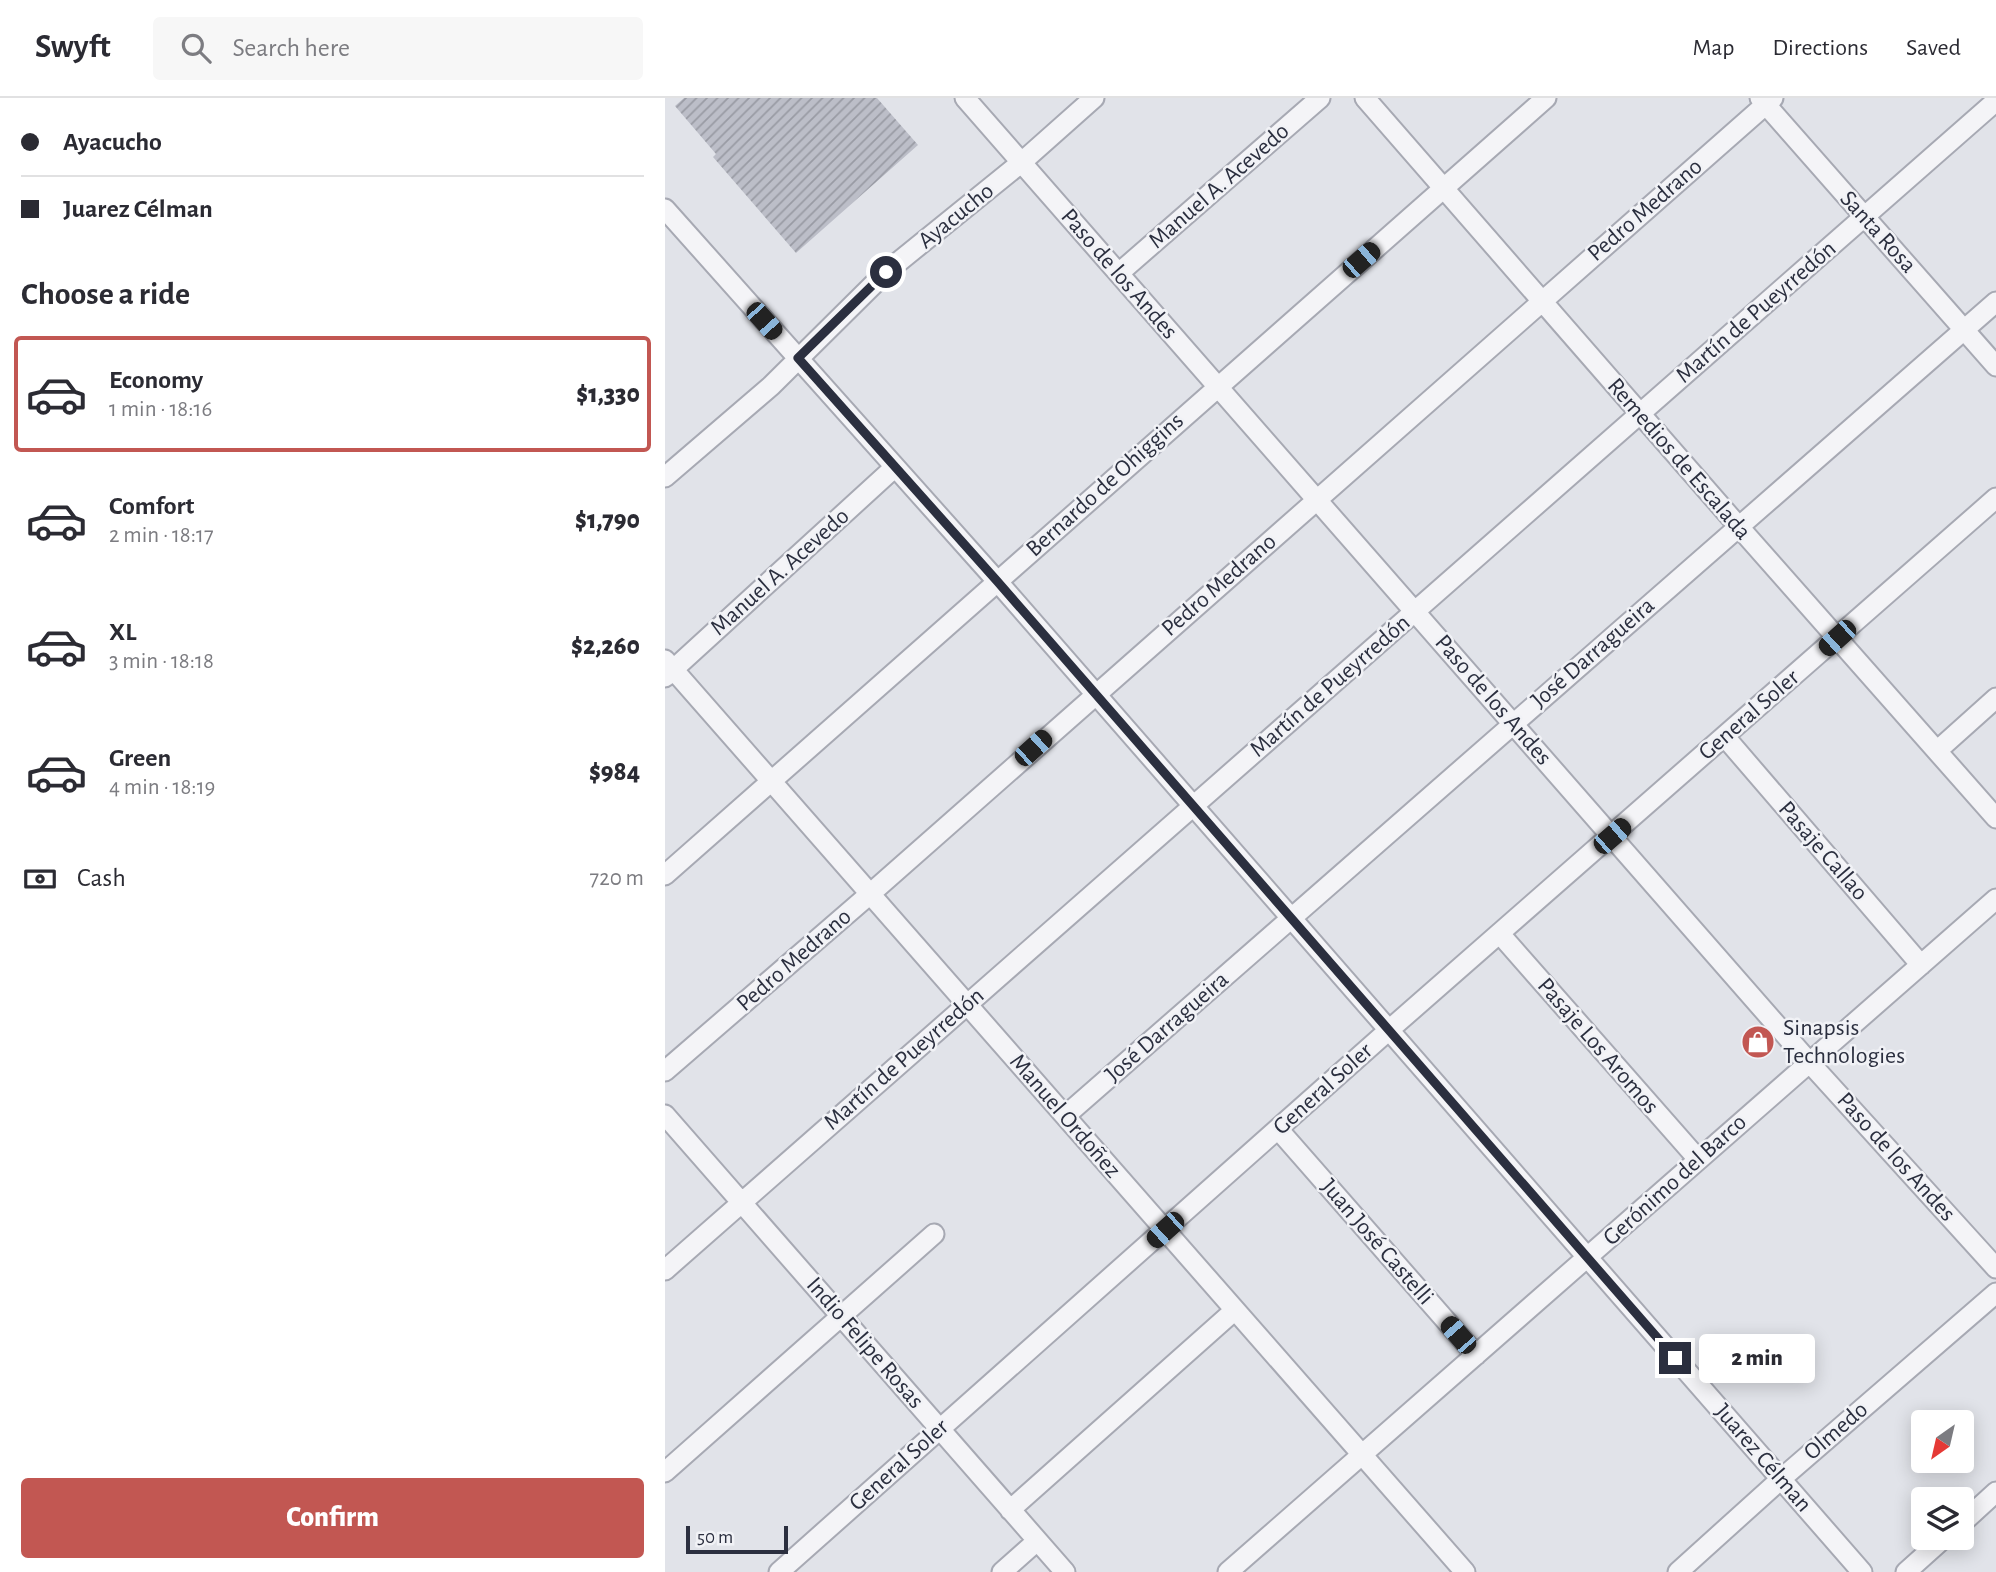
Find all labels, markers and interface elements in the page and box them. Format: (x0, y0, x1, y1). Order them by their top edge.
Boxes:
search box (153, 17, 643, 80)
icon: search (177, 29, 215, 67)
text: Swyft (35, 31, 111, 64)
text: Search here (233, 35, 350, 61)
text: Map (1692, 36, 1734, 60)
text: Directions (1772, 36, 1868, 60)
text: Saved (1906, 36, 1961, 60)
street label: Manuel A. Acevedo (1144, 119, 1294, 253)
text: Ayacucho (63, 129, 162, 155)
street label: Pedro Medrano (1583, 154, 1707, 266)
street label: Ayacucho (914, 179, 998, 253)
street label: Santa Rosa (1835, 186, 1921, 278)
text: Juarez Célman (63, 196, 213, 222)
street label: Paso de los Andes (1056, 204, 1182, 344)
street label: Martín de Pueyrredón (1671, 236, 1841, 388)
car (1339, 238, 1384, 282)
route start (870, 256, 902, 288)
text: Choose a ride (21, 278, 190, 310)
car (743, 298, 786, 344)
icon: car (25, 363, 88, 426)
text: Economy (109, 367, 203, 393)
street label: Remedios de Escalada (1603, 374, 1755, 544)
text: $1,330 (576, 381, 640, 407)
text: 1 min · 18:16 (109, 398, 212, 421)
street label: Bernardo de Ohiggins (1022, 408, 1188, 562)
icon: car (25, 489, 88, 552)
text: Comfort (109, 493, 194, 519)
street label: Manuel A. Acevedo (706, 504, 854, 640)
text: $1,790 (575, 507, 640, 533)
text: 2 min · 18:17 (109, 524, 214, 547)
street label: Pedro Medrano (1157, 529, 1281, 641)
street label: José Darragueira (1527, 593, 1659, 713)
street label: Martín de Pueyrredón (1245, 610, 1415, 762)
icon: car (25, 615, 88, 678)
car (1815, 616, 1860, 660)
text: XL (109, 619, 136, 645)
street label: Paso de los Andes (1430, 630, 1556, 770)
text: $2,260 (571, 633, 640, 659)
text: 3 min · 18:18 (109, 650, 214, 673)
street label: General Soler (1694, 665, 1804, 765)
car (1011, 726, 1056, 770)
icon: car (25, 741, 88, 804)
text: Green (109, 745, 171, 771)
text: $984 (589, 759, 640, 785)
text: 4 min · 18:19 (109, 776, 215, 799)
street label: Pasaje Callao (1774, 797, 1872, 905)
car (1590, 814, 1635, 858)
icon: cash (21, 860, 59, 898)
text: Cash (77, 865, 126, 891)
text: 720 m (590, 867, 644, 890)
street label: Pedro Medrano (732, 904, 856, 1016)
street label: José Darragueira (1101, 967, 1233, 1087)
street label: Pasaje Los Aromos (1533, 973, 1663, 1119)
street label: Martín de Pueyrredón (819, 983, 989, 1135)
place label: Sinapsis Technologies (1783, 1016, 1905, 1068)
shop icon: Sinapsis Technologies (1739, 1023, 1777, 1061)
street label: General Soler (1269, 1038, 1377, 1140)
street label: Manuel Ordoñez (1005, 1049, 1125, 1183)
street label: Paso de los Andes (1832, 1088, 1960, 1226)
street label: Gerónimo del Barco (1599, 1110, 1751, 1250)
street label: Juan José Castelli (1316, 1175, 1438, 1309)
car (1143, 1208, 1188, 1252)
street label: Indio Felipe Rosas (802, 1273, 928, 1413)
car (1437, 1312, 1480, 1358)
callout: 2 min (1699, 1334, 1815, 1382)
route end (1659, 1342, 1691, 1374)
text: 2 min (1731, 1347, 1783, 1370)
street label: Olmedo (1800, 1397, 1872, 1465)
street label: Juarez Célman (1710, 1399, 1816, 1517)
north arrow (1911, 1410, 1974, 1474)
map controls (1911, 1410, 1974, 1550)
street label: General Soler (845, 1414, 953, 1516)
button: Confirm (21, 1478, 644, 1558)
button: layers (1911, 1487, 1974, 1550)
scale bar (686, 1523, 787, 1555)
text: 50 m (697, 1528, 733, 1547)

